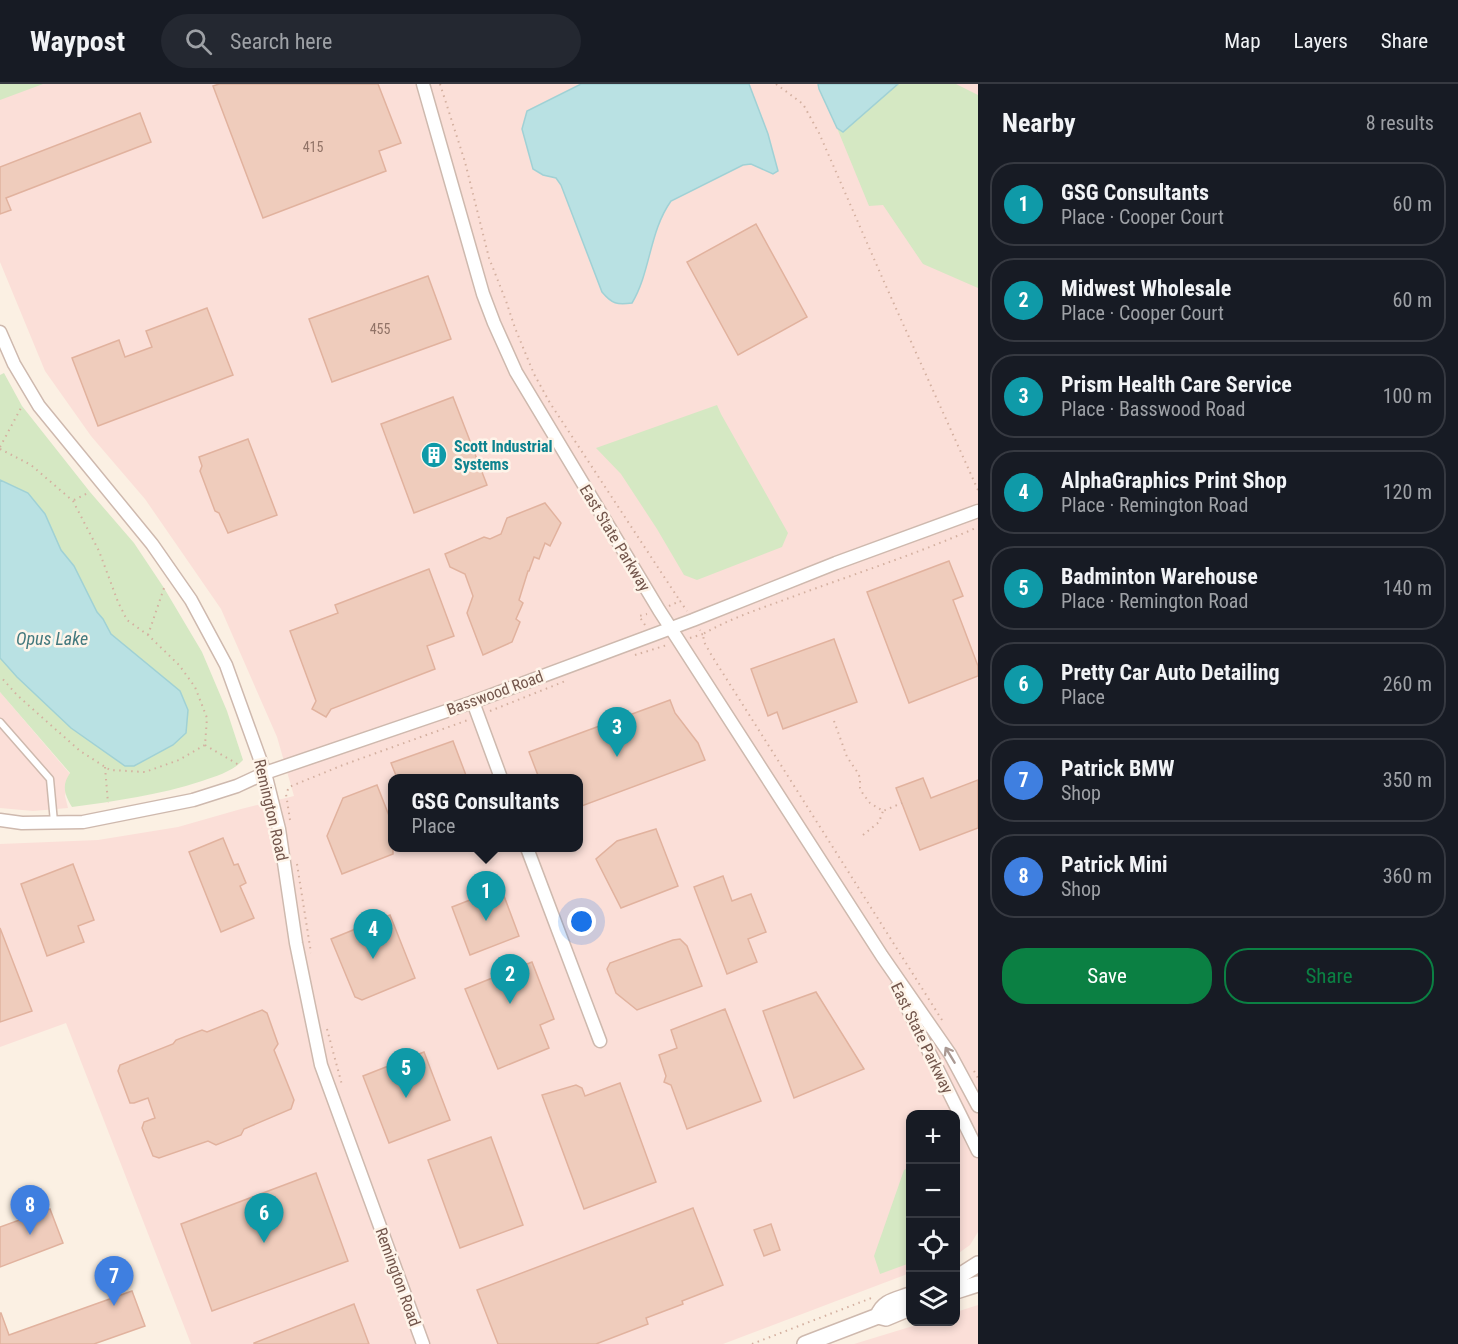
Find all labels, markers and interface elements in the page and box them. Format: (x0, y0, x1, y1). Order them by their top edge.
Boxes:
search box (161, 14, 581, 68)
text: Waypost (30, 25, 125, 58)
icon: search (182, 25, 215, 58)
text: Search here (230, 29, 332, 54)
text: Map (1224, 29, 1261, 53)
text: Layers (1294, 29, 1348, 53)
text: Share (1381, 29, 1428, 53)
text: Nearby (1002, 108, 1076, 138)
text: 8 results (1366, 111, 1434, 135)
house number: 415 (303, 139, 323, 155)
text: GSG Consultants (1061, 180, 1209, 205)
text: 1 (1018, 192, 1029, 216)
text: 60 m (1393, 192, 1432, 216)
text: Place · Cooper Court (1061, 205, 1224, 229)
text: Midwest Wholesale (1061, 276, 1231, 301)
text: 2 (1018, 288, 1029, 312)
text: 60 m (1393, 288, 1432, 312)
text: Place · Cooper Court (1061, 301, 1224, 325)
house number: 455 (370, 321, 390, 337)
text: Prism Health Care Service (1061, 372, 1292, 397)
text: 3 (1018, 384, 1029, 408)
text: 100 m (1383, 384, 1432, 408)
text: Place · Basswood Road (1061, 397, 1245, 421)
place label: Scott Industrial Systems (454, 437, 553, 474)
building icon: Scott Industrial Systems (419, 440, 449, 470)
text: AlphaGraphics Print Shop (1061, 468, 1287, 493)
text: 4 (1018, 480, 1029, 504)
text: 120 m (1383, 480, 1432, 504)
street label: East State Parkway (576, 481, 654, 595)
text: Place · Remington Road (1061, 493, 1248, 517)
text: Badminton Warehouse (1061, 564, 1258, 589)
text: 5 (1018, 576, 1029, 600)
text: 140 m (1383, 576, 1432, 600)
text: Place · Remington Road (1061, 589, 1248, 613)
water label: Opus Lake (16, 628, 88, 649)
text: Pretty Car Auto Detailing (1061, 660, 1280, 685)
street label: Basswood Road (444, 667, 546, 719)
text: 6 (1018, 672, 1029, 696)
text: 260 m (1383, 672, 1432, 696)
text: Place (1061, 685, 1105, 709)
pin: 3 (598, 708, 636, 757)
text: Patrick BMW (1061, 756, 1175, 781)
street label: Remington Road (250, 757, 292, 863)
text: 7 (1018, 768, 1029, 792)
text: 350 m (1383, 768, 1432, 792)
popup (388, 774, 583, 852)
text: Shop (1061, 781, 1101, 805)
text: GSG Consultants (411, 789, 560, 814)
text: Place (411, 814, 455, 838)
text: Patrick Mini (1061, 852, 1168, 877)
text: 8 (1018, 864, 1029, 888)
text: 360 m (1383, 864, 1432, 888)
pin: 1 (466, 872, 506, 921)
text: Shop (1061, 877, 1101, 901)
your location (567, 907, 596, 936)
pin: 4 (354, 910, 392, 959)
button: Save (1002, 948, 1212, 1004)
button: Share (1224, 948, 1434, 1004)
pin: 2 (490, 954, 530, 1004)
street label: East State Parkway (887, 979, 957, 1097)
one-way arrow (944, 1047, 956, 1064)
pin: 5 (386, 1048, 426, 1098)
map controls (906, 1110, 960, 1326)
button: + (906, 1110, 960, 1164)
button: − (906, 1164, 960, 1218)
pin: 8 (10, 1186, 50, 1235)
pin: 6 (244, 1194, 284, 1243)
button: locate (906, 1218, 960, 1272)
street label: Remington Road (371, 1225, 425, 1329)
pin: 7 (94, 1256, 134, 1306)
button: layers (906, 1272, 960, 1326)

